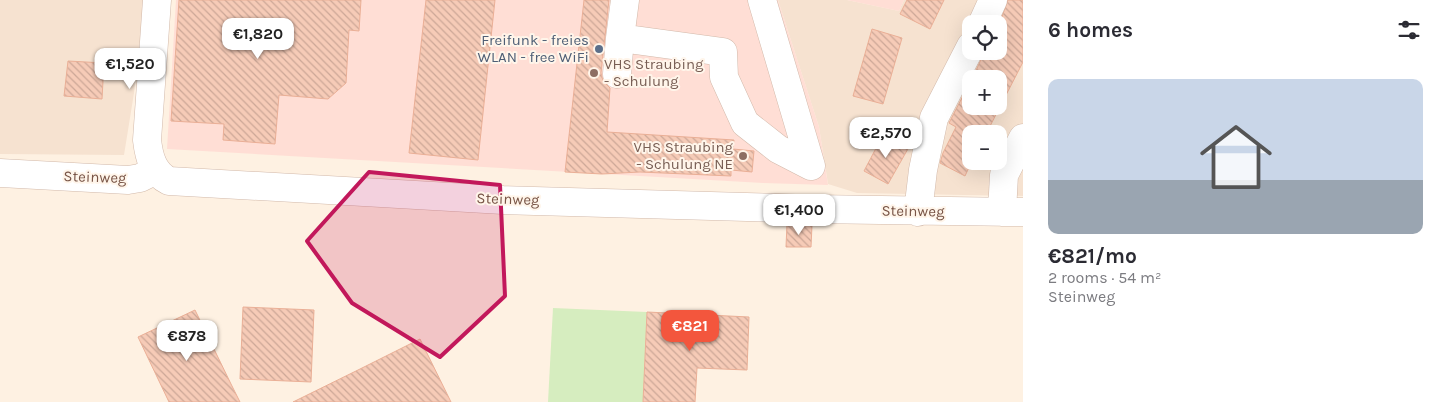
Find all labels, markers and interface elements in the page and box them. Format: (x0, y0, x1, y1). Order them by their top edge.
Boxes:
map controls (962, 15, 1007, 170)
button: locate (962, 15, 1007, 60)
icon: filters (1395, 16, 1423, 44)
pin: €1,820 (217, 18, 299, 60)
text: 6 homes (1048, 18, 1133, 42)
text: €1,820 (233, 24, 283, 43)
place label: Freifunk - freies WLAN - free WiFi (478, 31, 589, 66)
marker: Freifunk - freies WLAN - free WiFi (593, 43, 605, 55)
pin: €1,520 (89, 48, 171, 90)
text: €1,520 (106, 54, 155, 73)
place label: VHS Straubing - Schulung (604, 55, 704, 90)
marker: VHS Straubing - Schulung (588, 67, 600, 79)
button: + (962, 70, 1007, 115)
icon: home (1191, 112, 1281, 202)
pin: €2,570 (845, 116, 927, 159)
text: €2,570 (860, 123, 912, 142)
button: − (962, 125, 1007, 170)
place label: VHS Straubing - Schulung NE (634, 138, 734, 173)
marker: VHS Straubing - Schulung NE (737, 150, 749, 162)
street label: Steinweg (63, 167, 127, 187)
street label: Steinweg (476, 189, 540, 209)
pin: €1,400 (758, 194, 840, 236)
text: €1,400 (774, 200, 824, 219)
street label: Steinweg (881, 201, 945, 221)
text: €821/mo (1048, 244, 1137, 268)
text: 2 rooms · 54 m² (1048, 268, 1161, 287)
text: Steinweg (1048, 287, 1115, 306)
pin: €821 (660, 310, 720, 352)
text: €821 (672, 316, 708, 335)
pin: €878 (157, 320, 217, 362)
text: €878 (168, 326, 206, 345)

